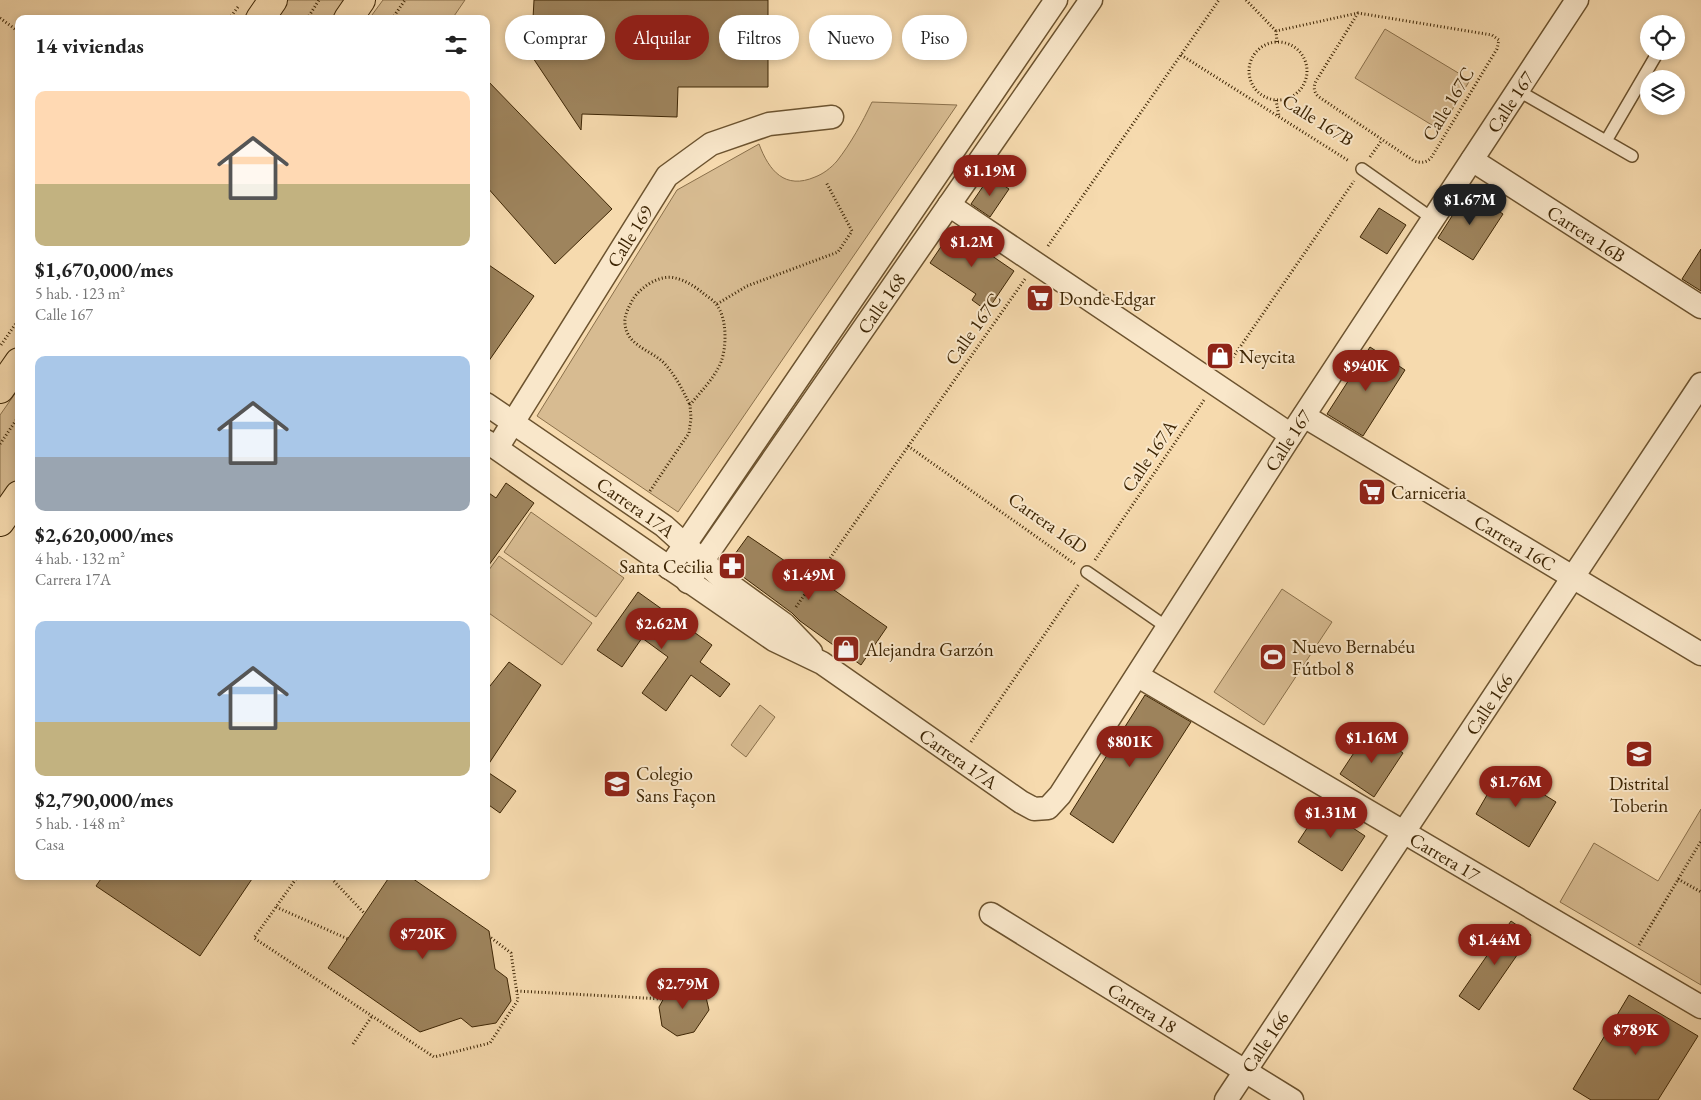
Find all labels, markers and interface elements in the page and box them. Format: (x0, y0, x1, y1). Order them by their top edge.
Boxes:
chip: Comprar (505, 15, 605, 60)
chip: Alquilar (615, 15, 709, 60)
chip: Filtros (719, 15, 799, 60)
chip: Nuevo (809, 15, 892, 60)
chip: Piso (902, 15, 967, 60)
map controls (1640, 15, 1685, 115)
button: locate (1640, 15, 1685, 60)
icon: filters (442, 31, 470, 59)
text: 14 viviendas (35, 32, 144, 59)
street label: Calle 167C (1416, 62, 1480, 146)
street label: Calle 167 (1481, 65, 1540, 137)
button: layers (1640, 70, 1685, 115)
street label: Calle 167B (1277, 88, 1359, 152)
icon: home (208, 123, 298, 213)
pin: $1.19M (949, 154, 1031, 197)
text: $1.19M (964, 160, 1016, 181)
pin: $1.67M (1429, 184, 1511, 226)
text: $1.67M (1444, 189, 1496, 210)
street label: Carrera 16B (1542, 199, 1630, 268)
street label: Calle 169 (601, 200, 658, 272)
pin: $1.2M (937, 226, 1007, 268)
text: $1.2M (951, 231, 993, 252)
text: $1,670,000/mes (35, 256, 173, 283)
street label: Calle 168 (851, 268, 911, 339)
text: 5 hab. · 123 m² (35, 283, 125, 304)
supermarket icon: Donde Edgar (1025, 283, 1055, 313)
place label: Donde Edgar (1059, 286, 1156, 311)
street label: Calle 167C (939, 288, 1007, 370)
text: Calle 167 (35, 304, 93, 325)
shop icon: Neycita (1205, 341, 1235, 371)
place label: Neycita (1239, 344, 1296, 369)
pin: $940K (1331, 350, 1401, 392)
text: $940K (1344, 355, 1388, 376)
icon: home (208, 388, 298, 478)
street label: Calle 167 (1259, 404, 1317, 476)
street label: Calle 167A (1116, 414, 1183, 497)
street label: Carrera 17A (592, 471, 681, 543)
supermarket icon: Carniceria (1357, 477, 1387, 507)
place label: Carniceria (1391, 480, 1467, 505)
street label: Carrera 16D (1003, 487, 1093, 559)
street label: Carrera 16C (1470, 508, 1560, 577)
text: $2,620,000/mes (35, 521, 173, 548)
text: 4 hab. · 132 m² (35, 548, 125, 569)
pharmacy icon: Santa Cecilia (717, 551, 747, 581)
place label: Santa Cecilia (619, 554, 713, 579)
pin: $1.49M (768, 558, 850, 601)
text: $1.49M (783, 564, 835, 585)
text: Carrera 17A (35, 569, 111, 590)
pin: $2.62M (621, 608, 703, 650)
text: $2.62M (636, 613, 688, 634)
shop icon: Alejandra Garzón (831, 634, 861, 664)
place label: Nuevo Bernabéu Fútbol 8 (1292, 634, 1415, 681)
place label: Alejandra Garzón (864, 637, 994, 662)
sports icon: Nuevo Bernabéu Fútbol 8 (1258, 642, 1288, 672)
icon: home (208, 653, 298, 743)
street label: Calle 166 (1459, 669, 1518, 740)
street label: Carrera 17A (914, 722, 1004, 795)
pin: $1.16M (1331, 722, 1413, 764)
pin: $801K (1095, 726, 1165, 768)
text: $1.16M (1346, 727, 1398, 748)
text: $801K (1108, 731, 1152, 752)
school or university icon: Distrital Toberin (1624, 739, 1654, 769)
place label: Colegio Sans Façon (636, 761, 716, 808)
pin: $1.76M (1475, 766, 1557, 808)
school or university icon: Colegio Sans Façon (602, 769, 632, 799)
text: $1.76M (1490, 771, 1542, 792)
place label: Distrital Toberin (1609, 771, 1670, 818)
text: $2,790,000/mes (35, 786, 173, 813)
pin: $1.31M (1290, 796, 1372, 839)
text: $1.31M (1305, 802, 1357, 823)
text: 5 hab. · 148 m² (35, 813, 125, 834)
street label: Carrera 17 (1405, 826, 1485, 887)
text: Casa (35, 834, 64, 855)
pin: $720K (388, 918, 458, 960)
text: $720K (401, 923, 445, 944)
pin: $1.44M (1454, 924, 1536, 966)
text: $1.44M (1469, 929, 1521, 950)
pin: $2.79M (642, 968, 724, 1010)
text: $2.79M (657, 973, 709, 994)
street label: Carrera 18 (1103, 977, 1182, 1039)
street label: Calle 166 (1235, 1006, 1294, 1077)
pin: $789K (1601, 1014, 1671, 1056)
text: $789K (1614, 1019, 1658, 1040)

